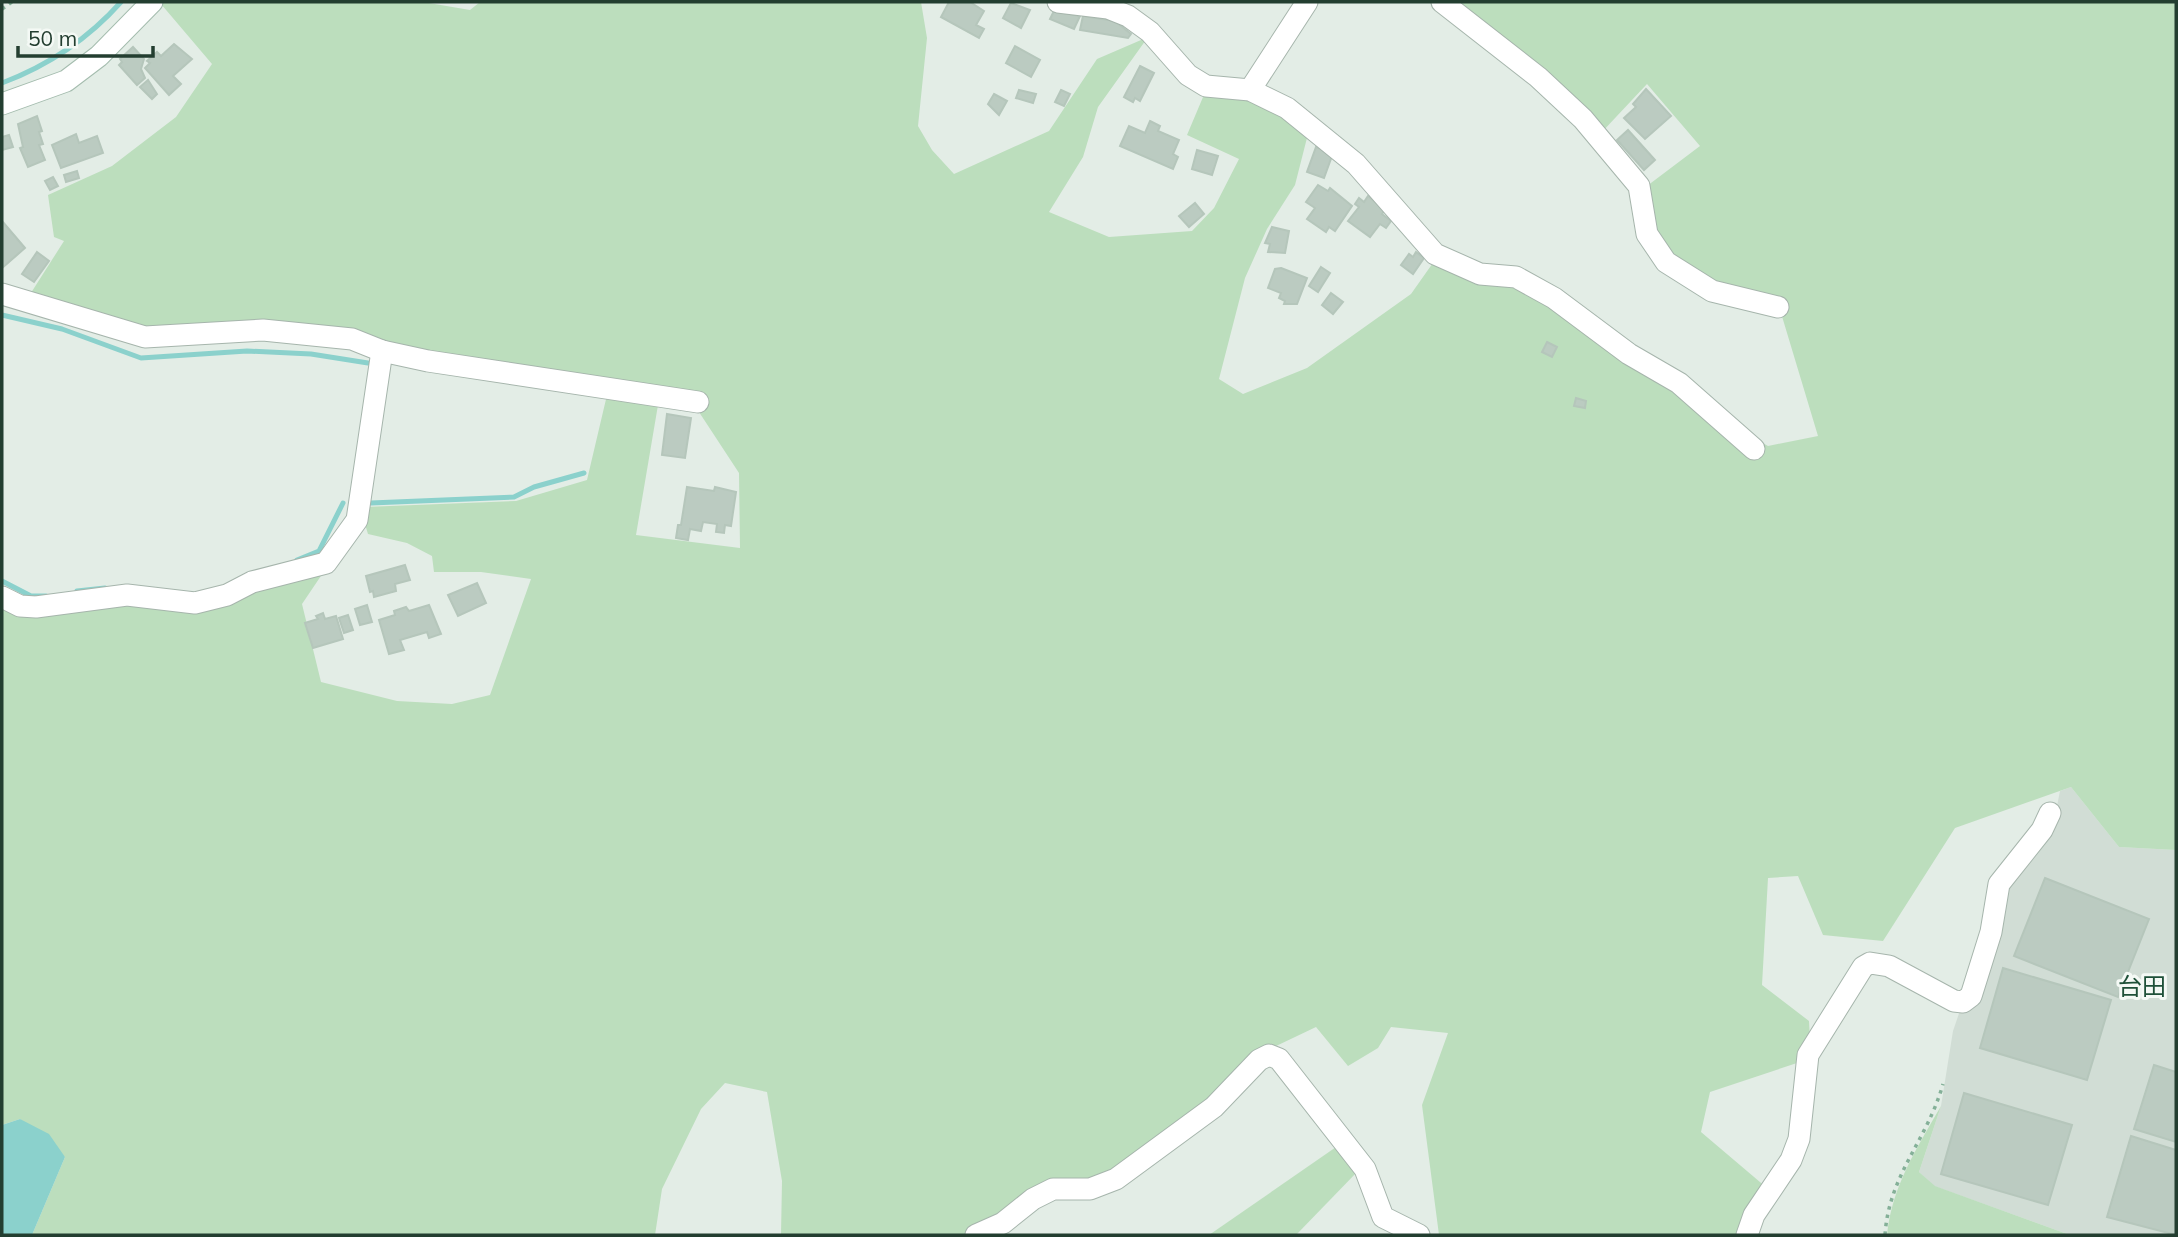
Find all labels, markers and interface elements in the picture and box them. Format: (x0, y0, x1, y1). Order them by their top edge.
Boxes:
scale bar (18, 14, 152, 58)
text: 50 m (28, 25, 77, 51)
district label: 台田 (2118, 971, 2166, 1001)

